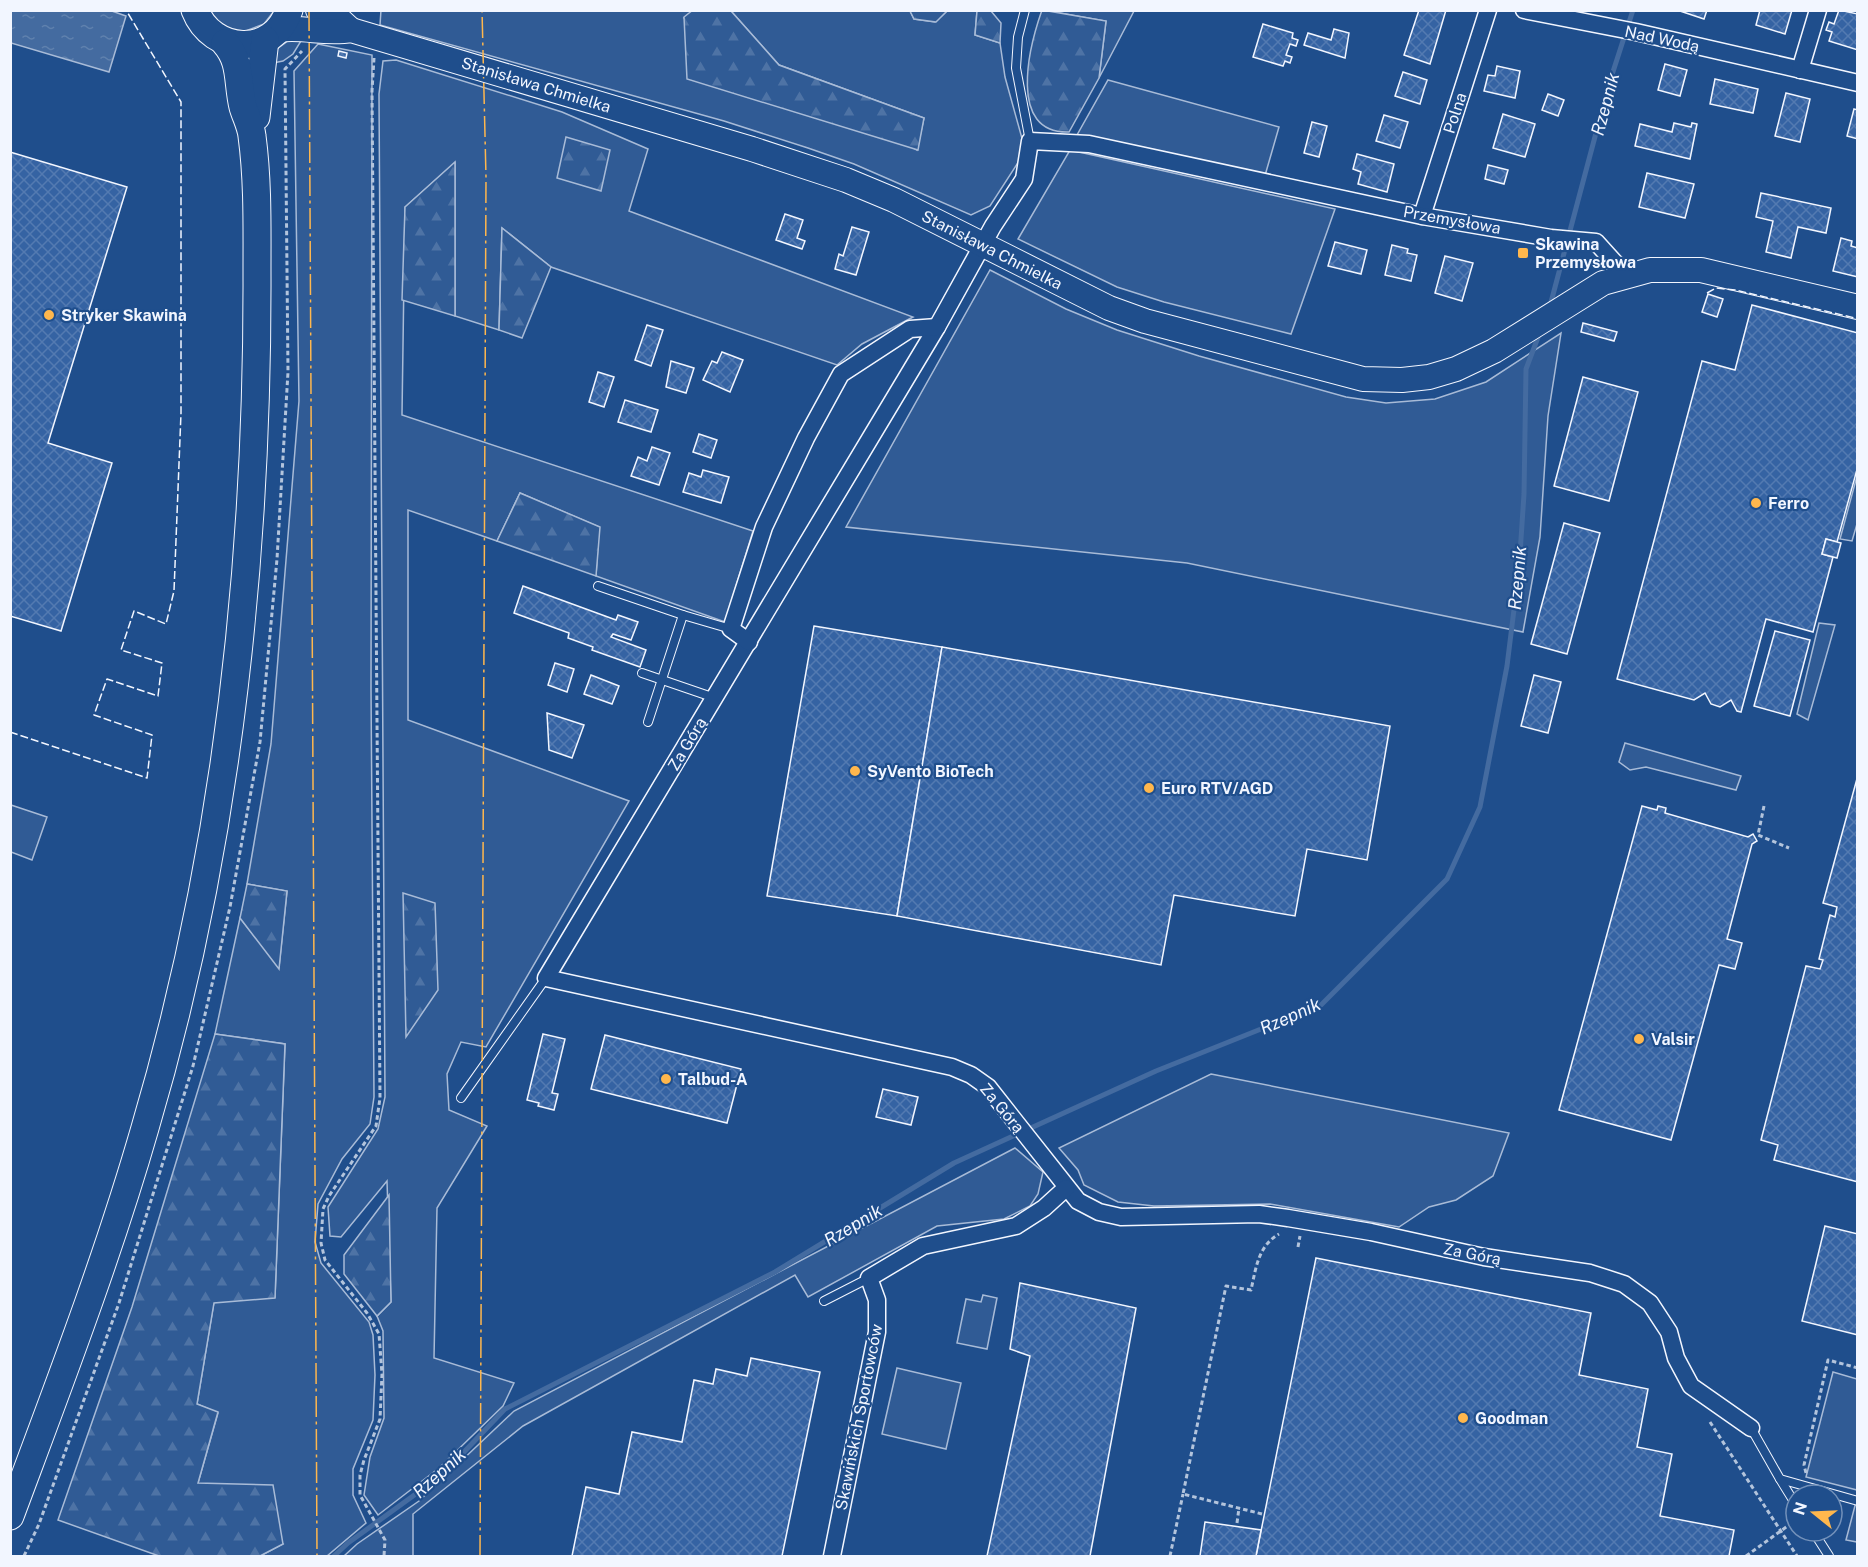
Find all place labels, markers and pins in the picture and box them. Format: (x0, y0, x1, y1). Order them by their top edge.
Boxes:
place label: Skawina Przemysłowa (1535, 235, 1636, 272)
marker: Skawina Przemysłowa (1516, 246, 1530, 260)
place label: Stryker Skawina (61, 306, 187, 325)
marker: Stryker Skawina (42, 308, 56, 322)
place label: Ferro (1768, 494, 1809, 513)
marker: Ferro (1749, 496, 1763, 510)
place label: SyVento BioTech (867, 762, 994, 781)
marker: SyVento BioTech (848, 764, 862, 778)
place label: Euro RTV/AGD (1161, 779, 1273, 798)
marker: Euro RTV/AGD (1142, 781, 1156, 795)
place label: Valsir (1651, 1030, 1695, 1049)
marker: Valsir (1632, 1032, 1646, 1046)
place label: Talbud-A (678, 1070, 748, 1089)
marker: Talbud-A (659, 1072, 673, 1086)
place label: Goodman (1475, 1409, 1548, 1428)
marker: Goodman (1456, 1411, 1470, 1425)

